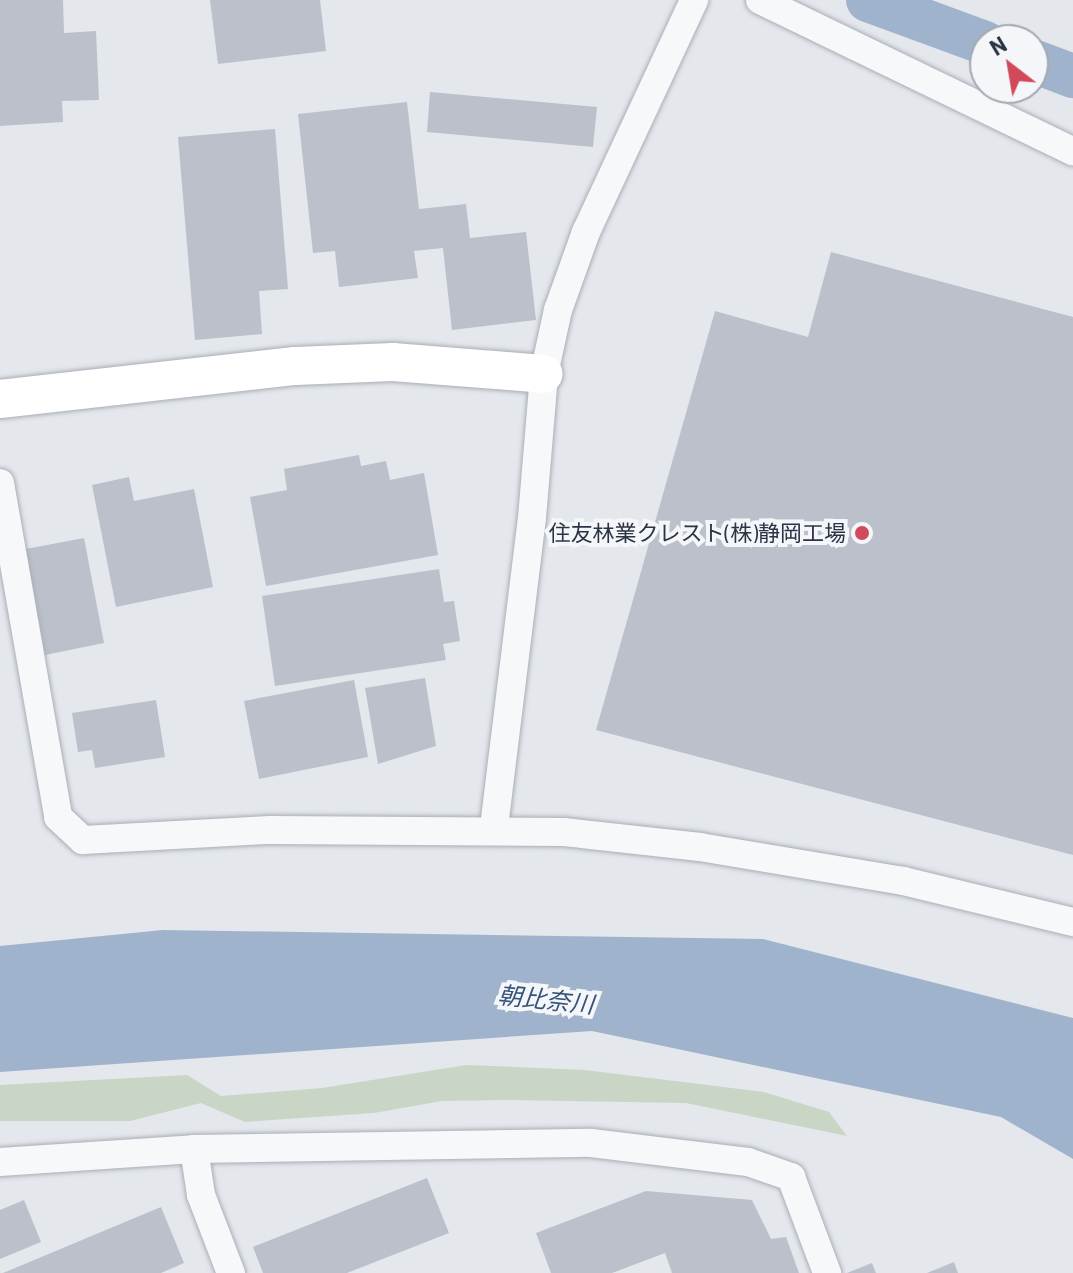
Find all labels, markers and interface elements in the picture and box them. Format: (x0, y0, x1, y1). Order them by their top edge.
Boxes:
north arrow (969, 24, 1049, 104)
text: N (985, 30, 1011, 60)
place label: 住友林業クレスト(株)静岡工場 (549, 520, 846, 546)
marker: 住友林業クレスト(株)静岡工場 (853, 524, 871, 542)
water label: 朝比奈川 (497, 980, 595, 1018)

